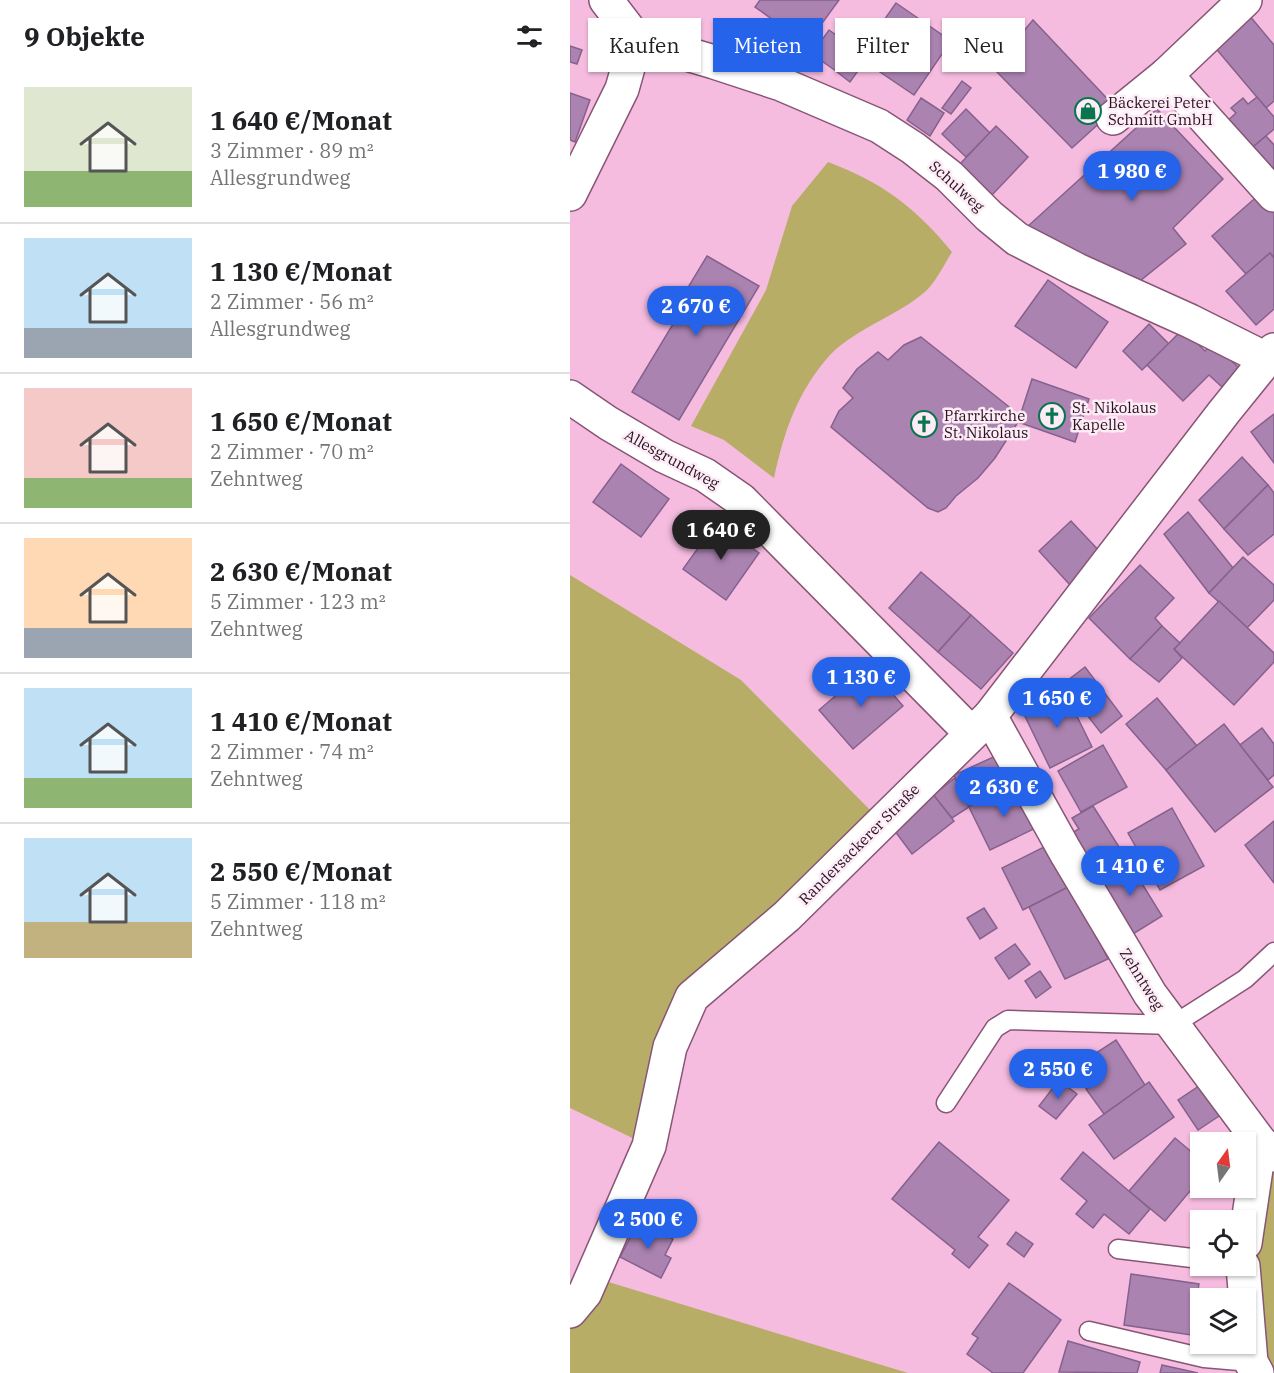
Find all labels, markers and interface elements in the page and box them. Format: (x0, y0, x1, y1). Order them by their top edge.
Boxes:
chip: Kaufen (588, 18, 701, 72)
chip: Mieten (713, 18, 823, 72)
chip: Filter (835, 18, 930, 72)
chip: Neu (942, 18, 1025, 72)
text: 9 Objekte (24, 19, 145, 53)
icon: filters (513, 20, 546, 53)
place label: Bäckerei Peter Schmitt GmbH (1108, 93, 1213, 129)
shop icon: Bäckerei Peter Schmitt GmbH (1073, 96, 1103, 126)
text: 1 640 €/Monat (210, 103, 392, 137)
icon: home (72, 111, 144, 183)
text: 3 Zimmer · 89 m² (210, 137, 374, 164)
pin: 1 980 € (1077, 151, 1187, 202)
street label: Schulweg (926, 156, 988, 216)
text: 1 980 € (1097, 157, 1167, 184)
text: Allesgrundweg (210, 164, 350, 191)
text: 1 130 €/Monat (210, 254, 392, 288)
icon: home (72, 262, 144, 334)
pin: 2 670 € (641, 286, 751, 337)
text: 2 Zimmer · 56 m² (210, 288, 374, 315)
text: 2 670 € (661, 292, 731, 319)
text: Allesgrundweg (210, 315, 350, 342)
place label: St. Nikolaus Kapelle (1072, 398, 1156, 434)
church icon: St. Nikolaus Kapelle (1037, 401, 1067, 431)
text: 1 650 €/Monat (210, 404, 392, 438)
place label: Pfarrkirche St. Nikolaus (944, 406, 1028, 442)
church icon: Pfarrkirche St. Nikolaus (909, 409, 939, 439)
icon: home (72, 412, 144, 484)
street label: Allesgrundweg (621, 425, 723, 493)
text: 2 Zimmer · 70 m² (210, 438, 374, 465)
text: Zehntweg (210, 465, 303, 492)
pin: 1 640 € (666, 510, 776, 561)
text: 1 640 € (686, 516, 756, 543)
text: 2 630 €/Monat (210, 554, 392, 588)
icon: home (72, 562, 144, 634)
text: 5 Zimmer · 123 m² (210, 588, 386, 615)
text: Zehntweg (210, 615, 303, 642)
pin: 1 130 € (806, 657, 916, 708)
text: 1 130 € (826, 663, 896, 690)
pin: 1 650 € (1002, 678, 1112, 729)
text: 1 650 € (1022, 684, 1092, 711)
text: 1 410 €/Monat (210, 704, 392, 738)
icon: home (72, 712, 144, 784)
text: 2 Zimmer · 74 m² (210, 738, 374, 765)
text: Zehntweg (210, 765, 303, 792)
pin: 2 630 € (949, 767, 1059, 818)
text: 2 630 € (969, 773, 1039, 800)
street label: Randersackerer Straße (795, 780, 923, 908)
pin: 1 410 € (1075, 846, 1185, 897)
text: 1 410 € (1095, 852, 1165, 879)
text: 2 550 €/Monat (210, 854, 392, 888)
icon: home (72, 862, 144, 934)
text: 5 Zimmer · 118 m² (210, 888, 386, 915)
text: Zehntweg (210, 915, 303, 942)
street label: Zehntweg (1116, 944, 1168, 1014)
pin: 2 550 € (1003, 1049, 1113, 1100)
text: 2 550 € (1023, 1055, 1093, 1082)
north arrow (1190, 1132, 1256, 1198)
map controls (1190, 1132, 1256, 1354)
pin: 2 500 € (593, 1199, 703, 1250)
text: 2 500 € (613, 1205, 683, 1232)
button: locate (1190, 1210, 1256, 1276)
button: layers (1190, 1288, 1256, 1354)

